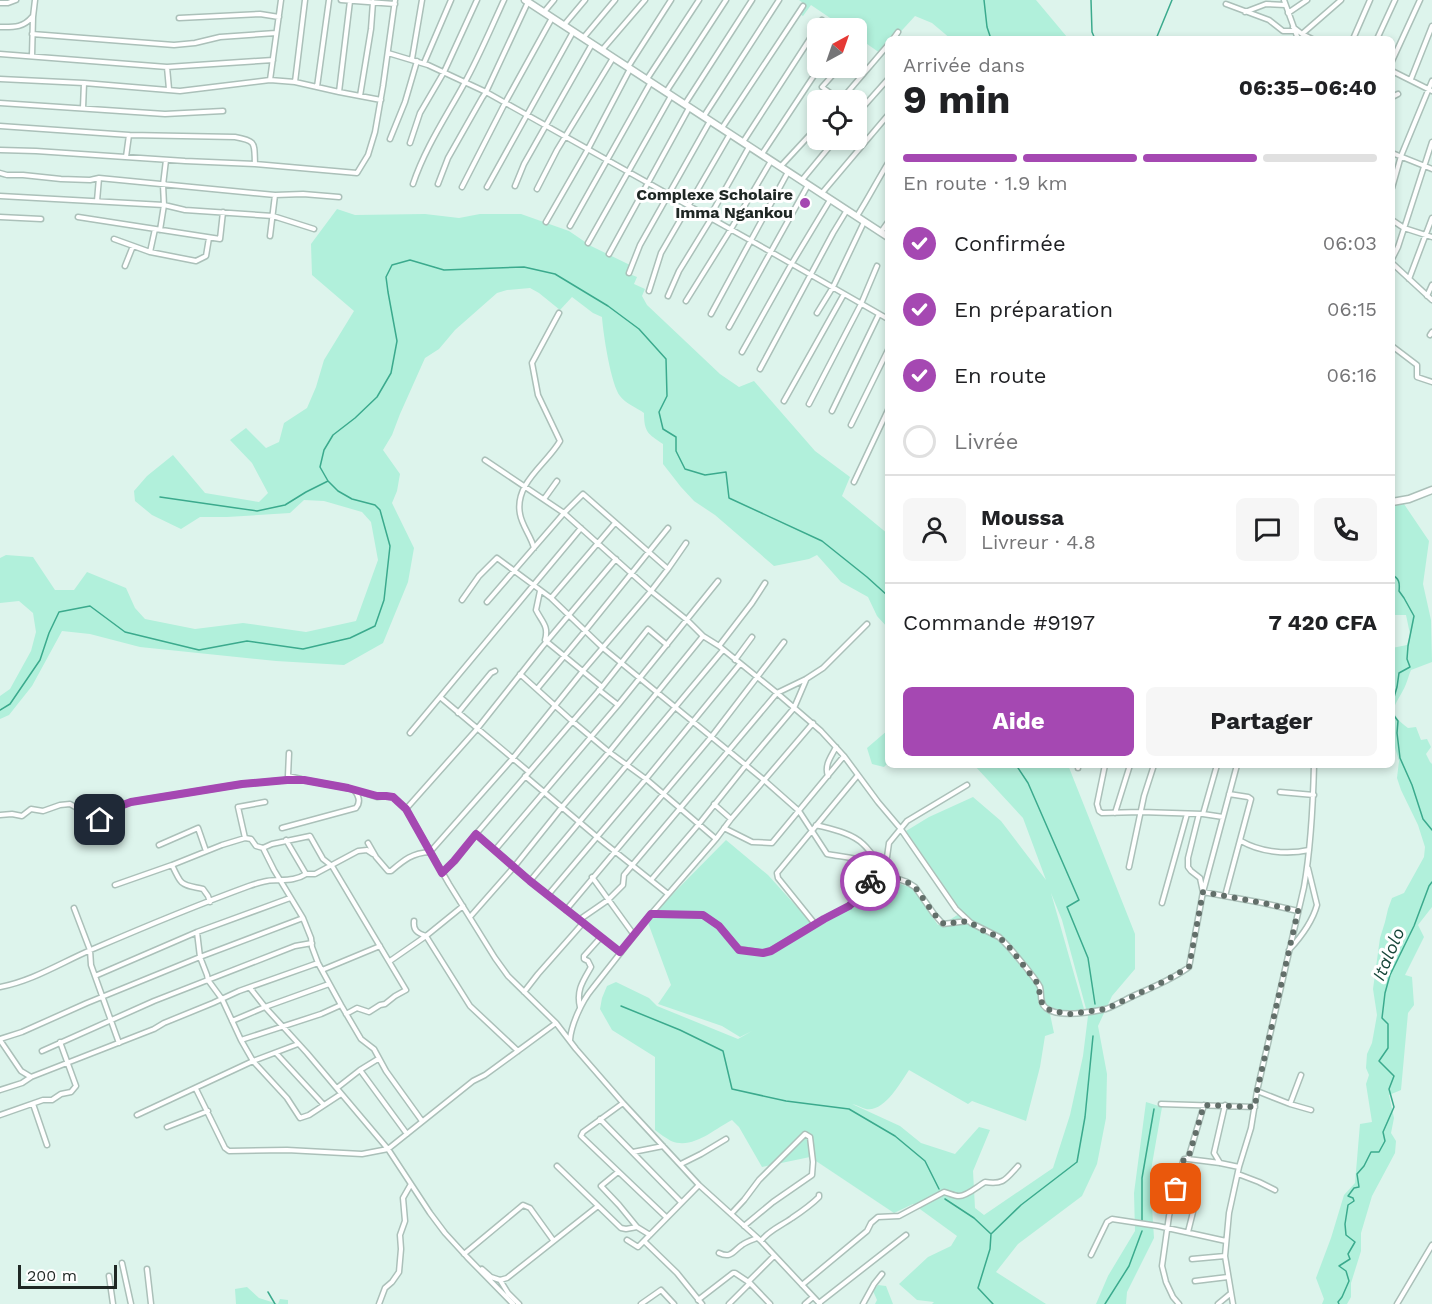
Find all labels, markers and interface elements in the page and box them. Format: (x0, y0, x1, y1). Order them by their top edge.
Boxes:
north arrow (807, 18, 867, 78)
map controls (807, 18, 867, 150)
text: Arrivée dans (903, 53, 1025, 77)
text: 06:35–06:40 (1239, 75, 1377, 100)
text: 9 min (903, 77, 1010, 122)
button: locate (807, 90, 867, 150)
text: En route · 1.9 km (903, 171, 1068, 195)
place label: Complexe Scholaire Imma Ngankou (636, 185, 793, 222)
marker: Complexe Scholaire Imma Ngankou (798, 196, 812, 210)
icon: check (903, 227, 936, 260)
text: Confirmée (954, 231, 1066, 256)
text: 06:03 (1323, 231, 1377, 255)
icon: check (903, 293, 936, 326)
text: En préparation (954, 297, 1113, 322)
text: 06:15 (1327, 297, 1377, 321)
icon: check (903, 359, 936, 392)
text: En route (954, 363, 1046, 388)
text: 06:16 (1327, 363, 1377, 387)
text: Livrée (954, 429, 1018, 454)
button: person (903, 498, 966, 561)
button: chat (1236, 498, 1299, 561)
button: phone (1314, 498, 1377, 561)
text: Moussa (981, 505, 1064, 530)
text: Livreur · 4.8 (981, 530, 1096, 554)
text: Commande #9197 (903, 610, 1095, 635)
text: 7 420 CFA (1268, 610, 1377, 635)
button: Aide (903, 687, 1134, 756)
button: Partager (1146, 687, 1377, 756)
pin (74, 794, 125, 845)
icon: home (83, 803, 116, 836)
courier (840, 851, 900, 911)
icon: bike (854, 865, 887, 898)
water label: Italolo (1367, 924, 1409, 984)
pin (1150, 1163, 1201, 1214)
icon: bag (1159, 1172, 1192, 1205)
scale bar (18, 1262, 117, 1290)
text: 200 m (27, 1266, 77, 1285)

